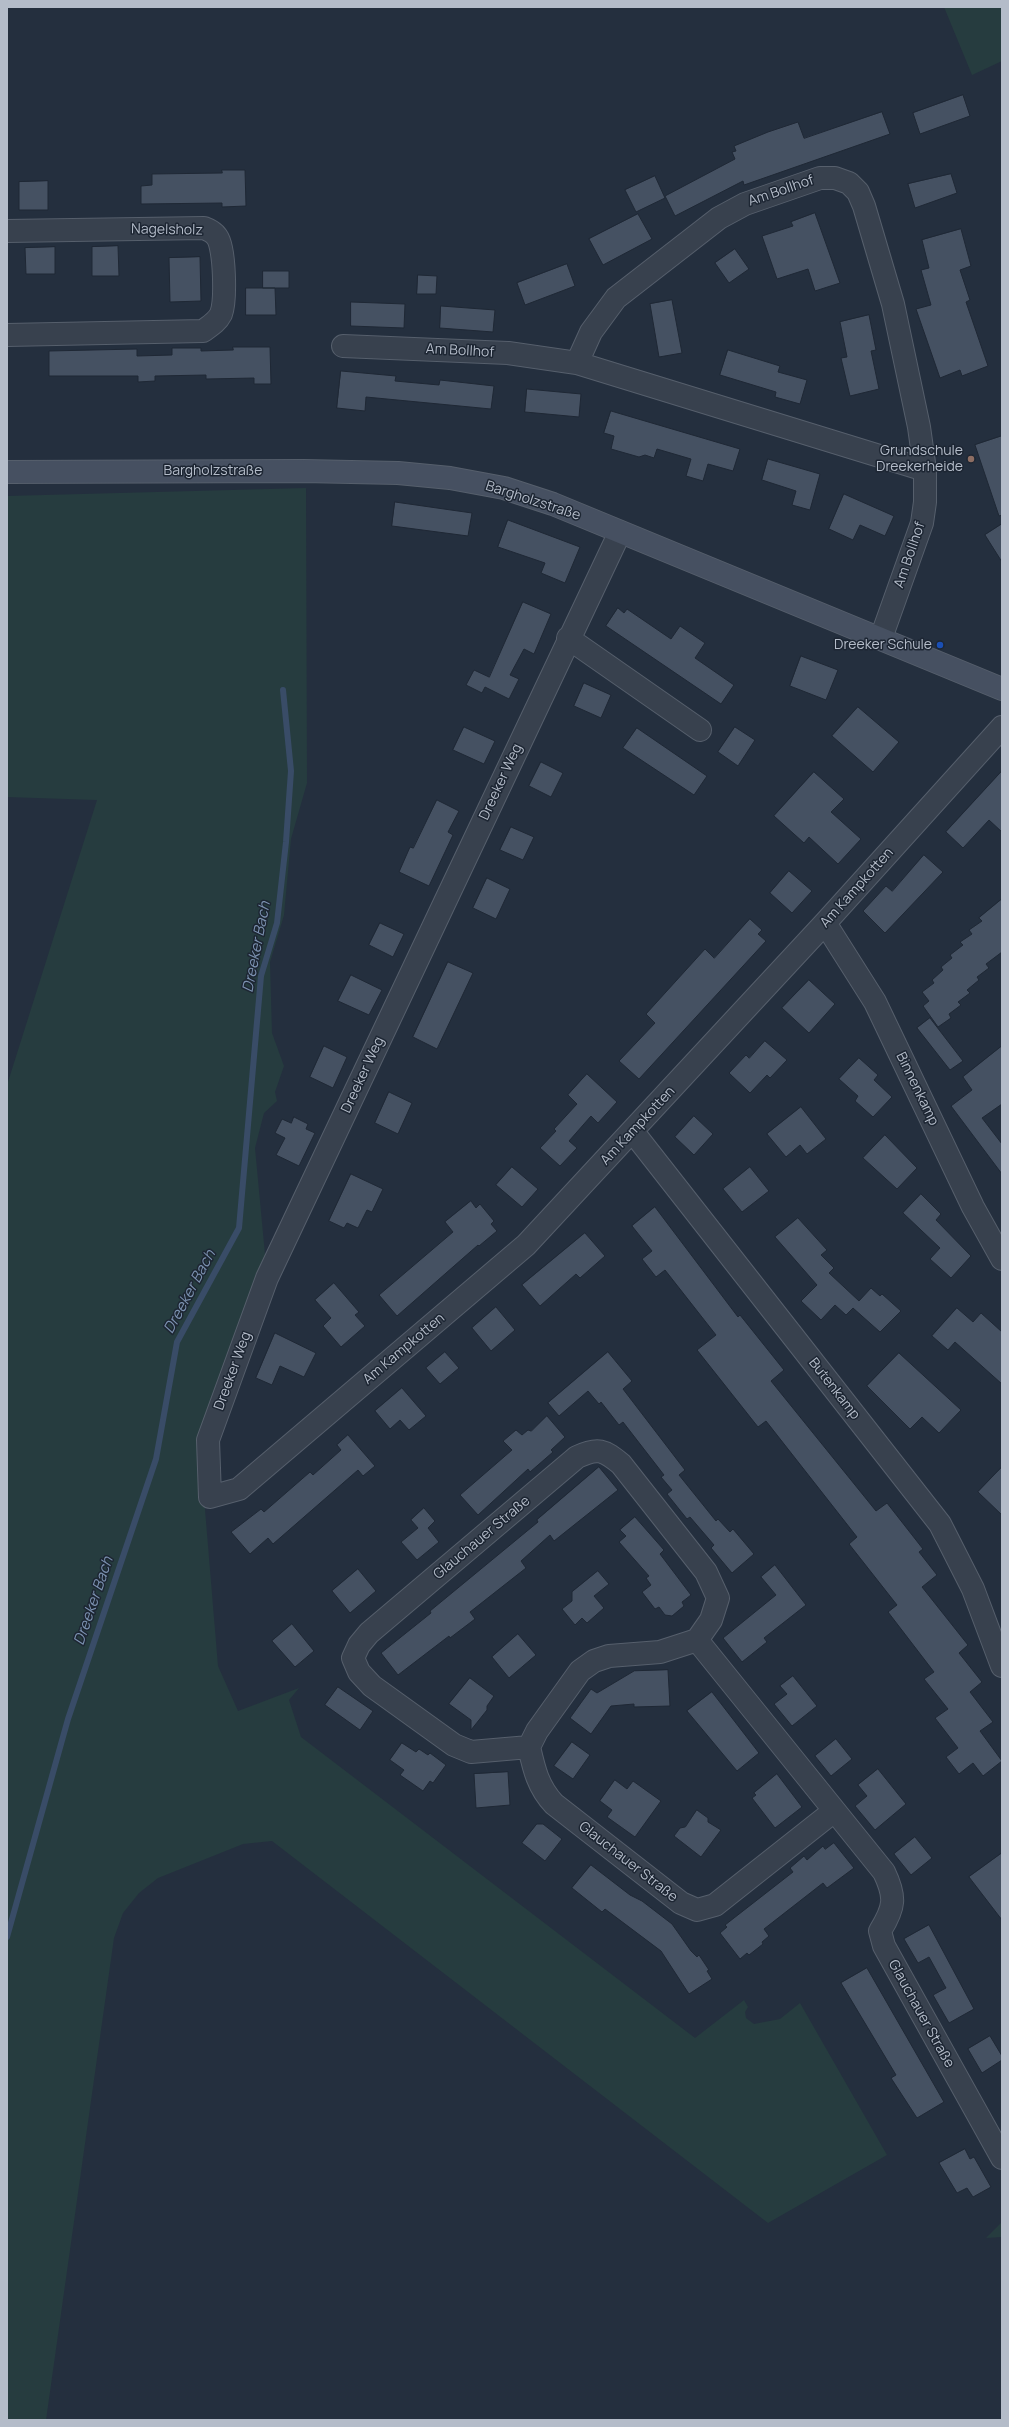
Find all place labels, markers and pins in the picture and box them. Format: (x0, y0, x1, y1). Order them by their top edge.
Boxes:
place label: Grundschule Dreekerheide (876, 443, 963, 476)
marker: Grundschule Dreekerheide (966, 454, 976, 464)
place label: Dreeker Schule (834, 637, 932, 653)
marker: Dreeker Schule (935, 640, 945, 650)

